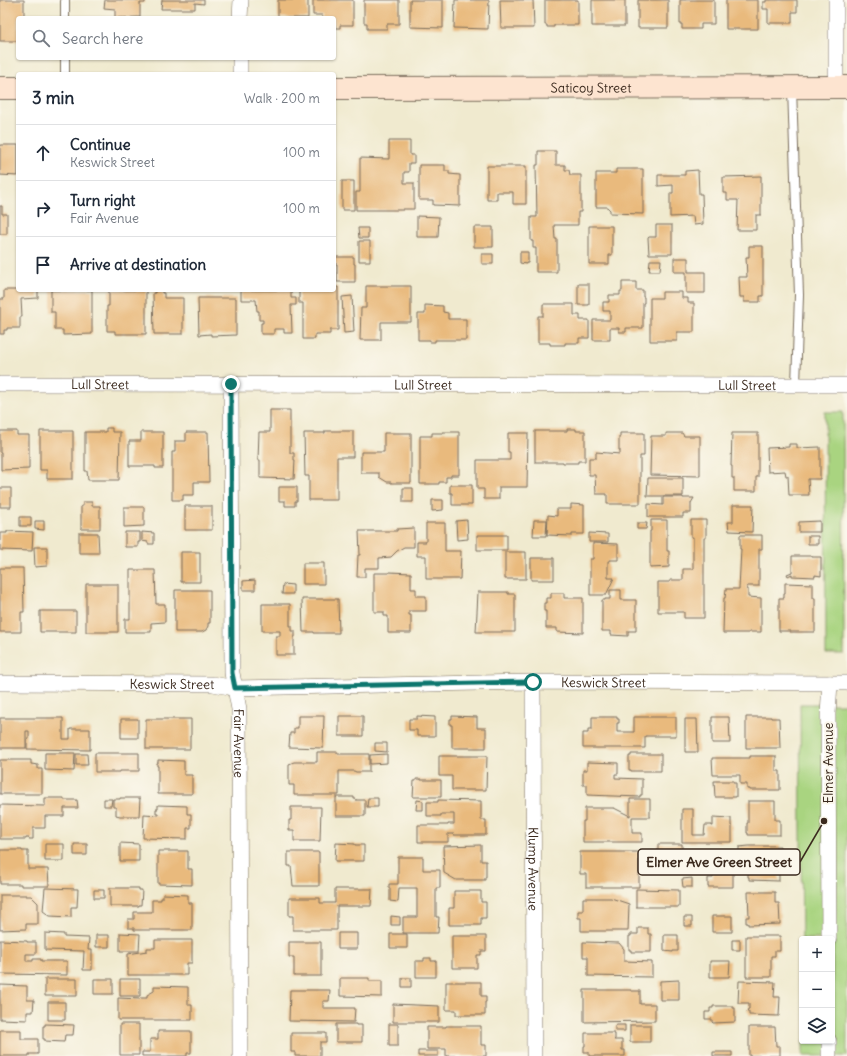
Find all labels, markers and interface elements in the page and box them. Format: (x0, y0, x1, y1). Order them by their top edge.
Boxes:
search box (16, 16, 336, 60)
icon: search (30, 27, 52, 49)
text: Search here (62, 29, 143, 48)
street label: Saticoy Street (550, 79, 632, 97)
text: 3 min (32, 87, 74, 109)
text: Walk · 200 m (244, 90, 320, 107)
text: Continue (70, 135, 131, 154)
icon: ahead (32, 142, 54, 164)
text: 100 m (283, 144, 320, 161)
text: Keswick Street (70, 154, 155, 171)
text: Turn right (70, 191, 135, 210)
icon: right (32, 198, 54, 220)
text: 100 m (283, 200, 320, 217)
text: Fair Avenue (70, 210, 139, 227)
icon: arrive (32, 254, 54, 276)
text: Arrive at destination (70, 255, 206, 274)
route end (222, 375, 240, 393)
street label: Lull Street (71, 376, 130, 393)
street label: Lull Street (394, 376, 453, 394)
street label: Lull Street (718, 377, 777, 394)
route start (524, 673, 542, 691)
street label: Keswick Street (561, 674, 647, 691)
street label: Keswick Street (129, 676, 215, 693)
street label: Fair Avenue (230, 709, 247, 778)
street label: Elmer Avenue (820, 723, 837, 803)
street label: Klump Avenue (524, 827, 542, 911)
callout: Elmer Ave Green Street (638, 849, 800, 875)
text: Elmer Ave Green Street (646, 853, 792, 871)
map controls (799, 936, 835, 1044)
button: + (799, 936, 835, 972)
button: − (799, 972, 835, 1008)
button: layers (799, 1008, 835, 1044)

